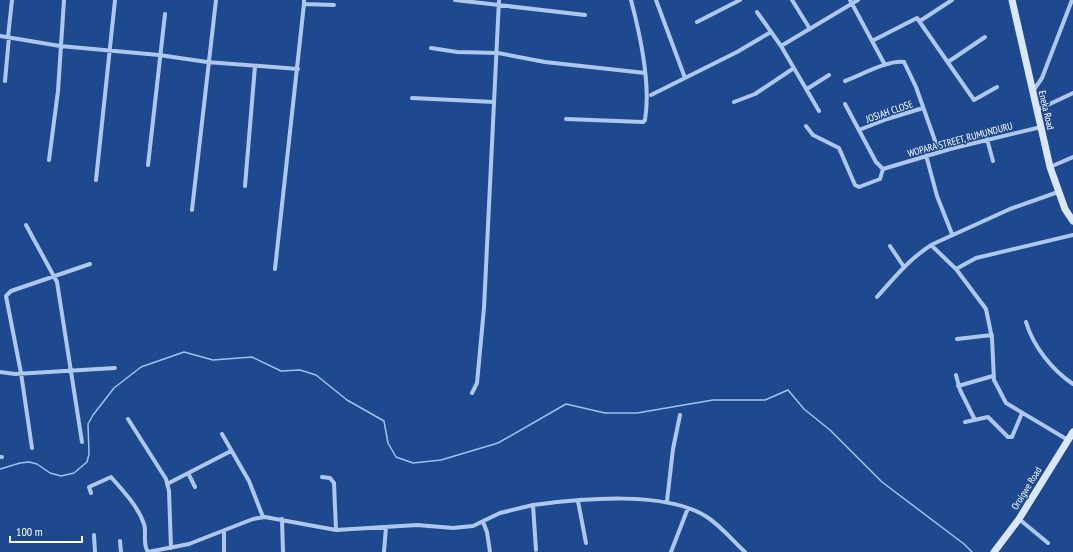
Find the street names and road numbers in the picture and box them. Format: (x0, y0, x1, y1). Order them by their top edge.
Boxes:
street label: Eneka Road (1036, 89, 1057, 131)
street label: JOSIAH CLOSE (863, 97, 914, 126)
street label: WOPARA STREET, RUMUNDURU (906, 119, 1014, 160)
street label: Oroigwe Road (1008, 464, 1045, 512)

